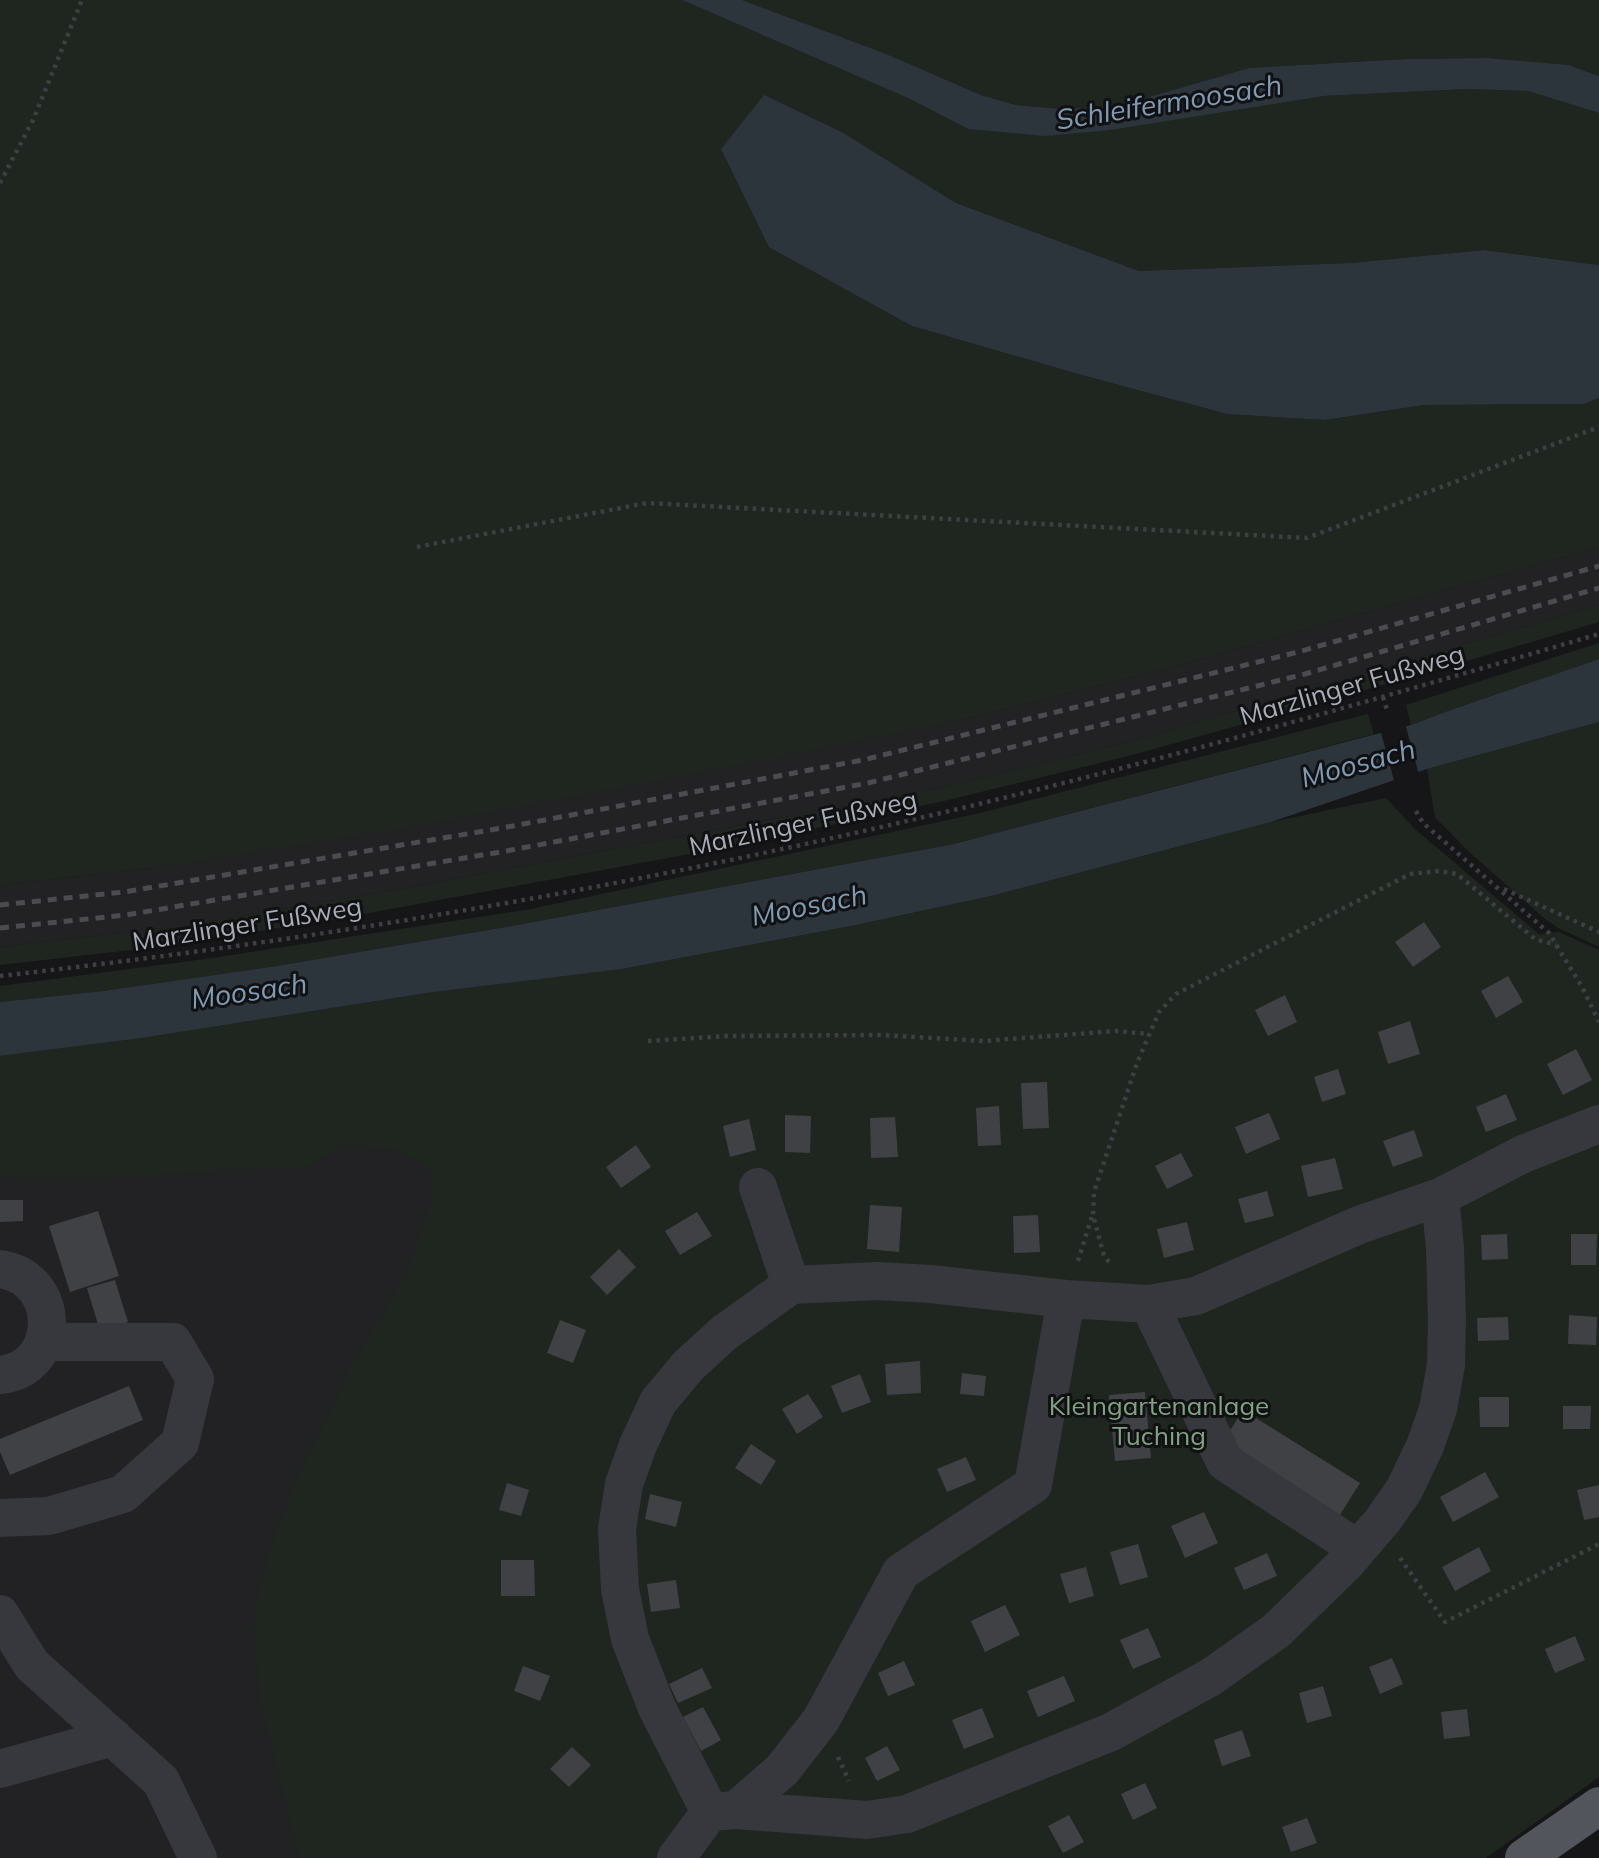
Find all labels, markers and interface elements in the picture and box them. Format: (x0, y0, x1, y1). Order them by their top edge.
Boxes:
water label: Schleifermoosach (1053, 66, 1284, 137)
street label: Marzlinger Fußweg (1236, 637, 1468, 732)
water label: Moosach (1297, 730, 1419, 795)
street label: Marzlinger Fußweg (686, 782, 920, 863)
water label: Moosach (748, 876, 870, 933)
street label: Marzlinger Fußweg (130, 889, 364, 958)
water label: Moosach (189, 965, 309, 1016)
park label: Kleingartenanlage Tuching (1049, 1389, 1269, 1452)

